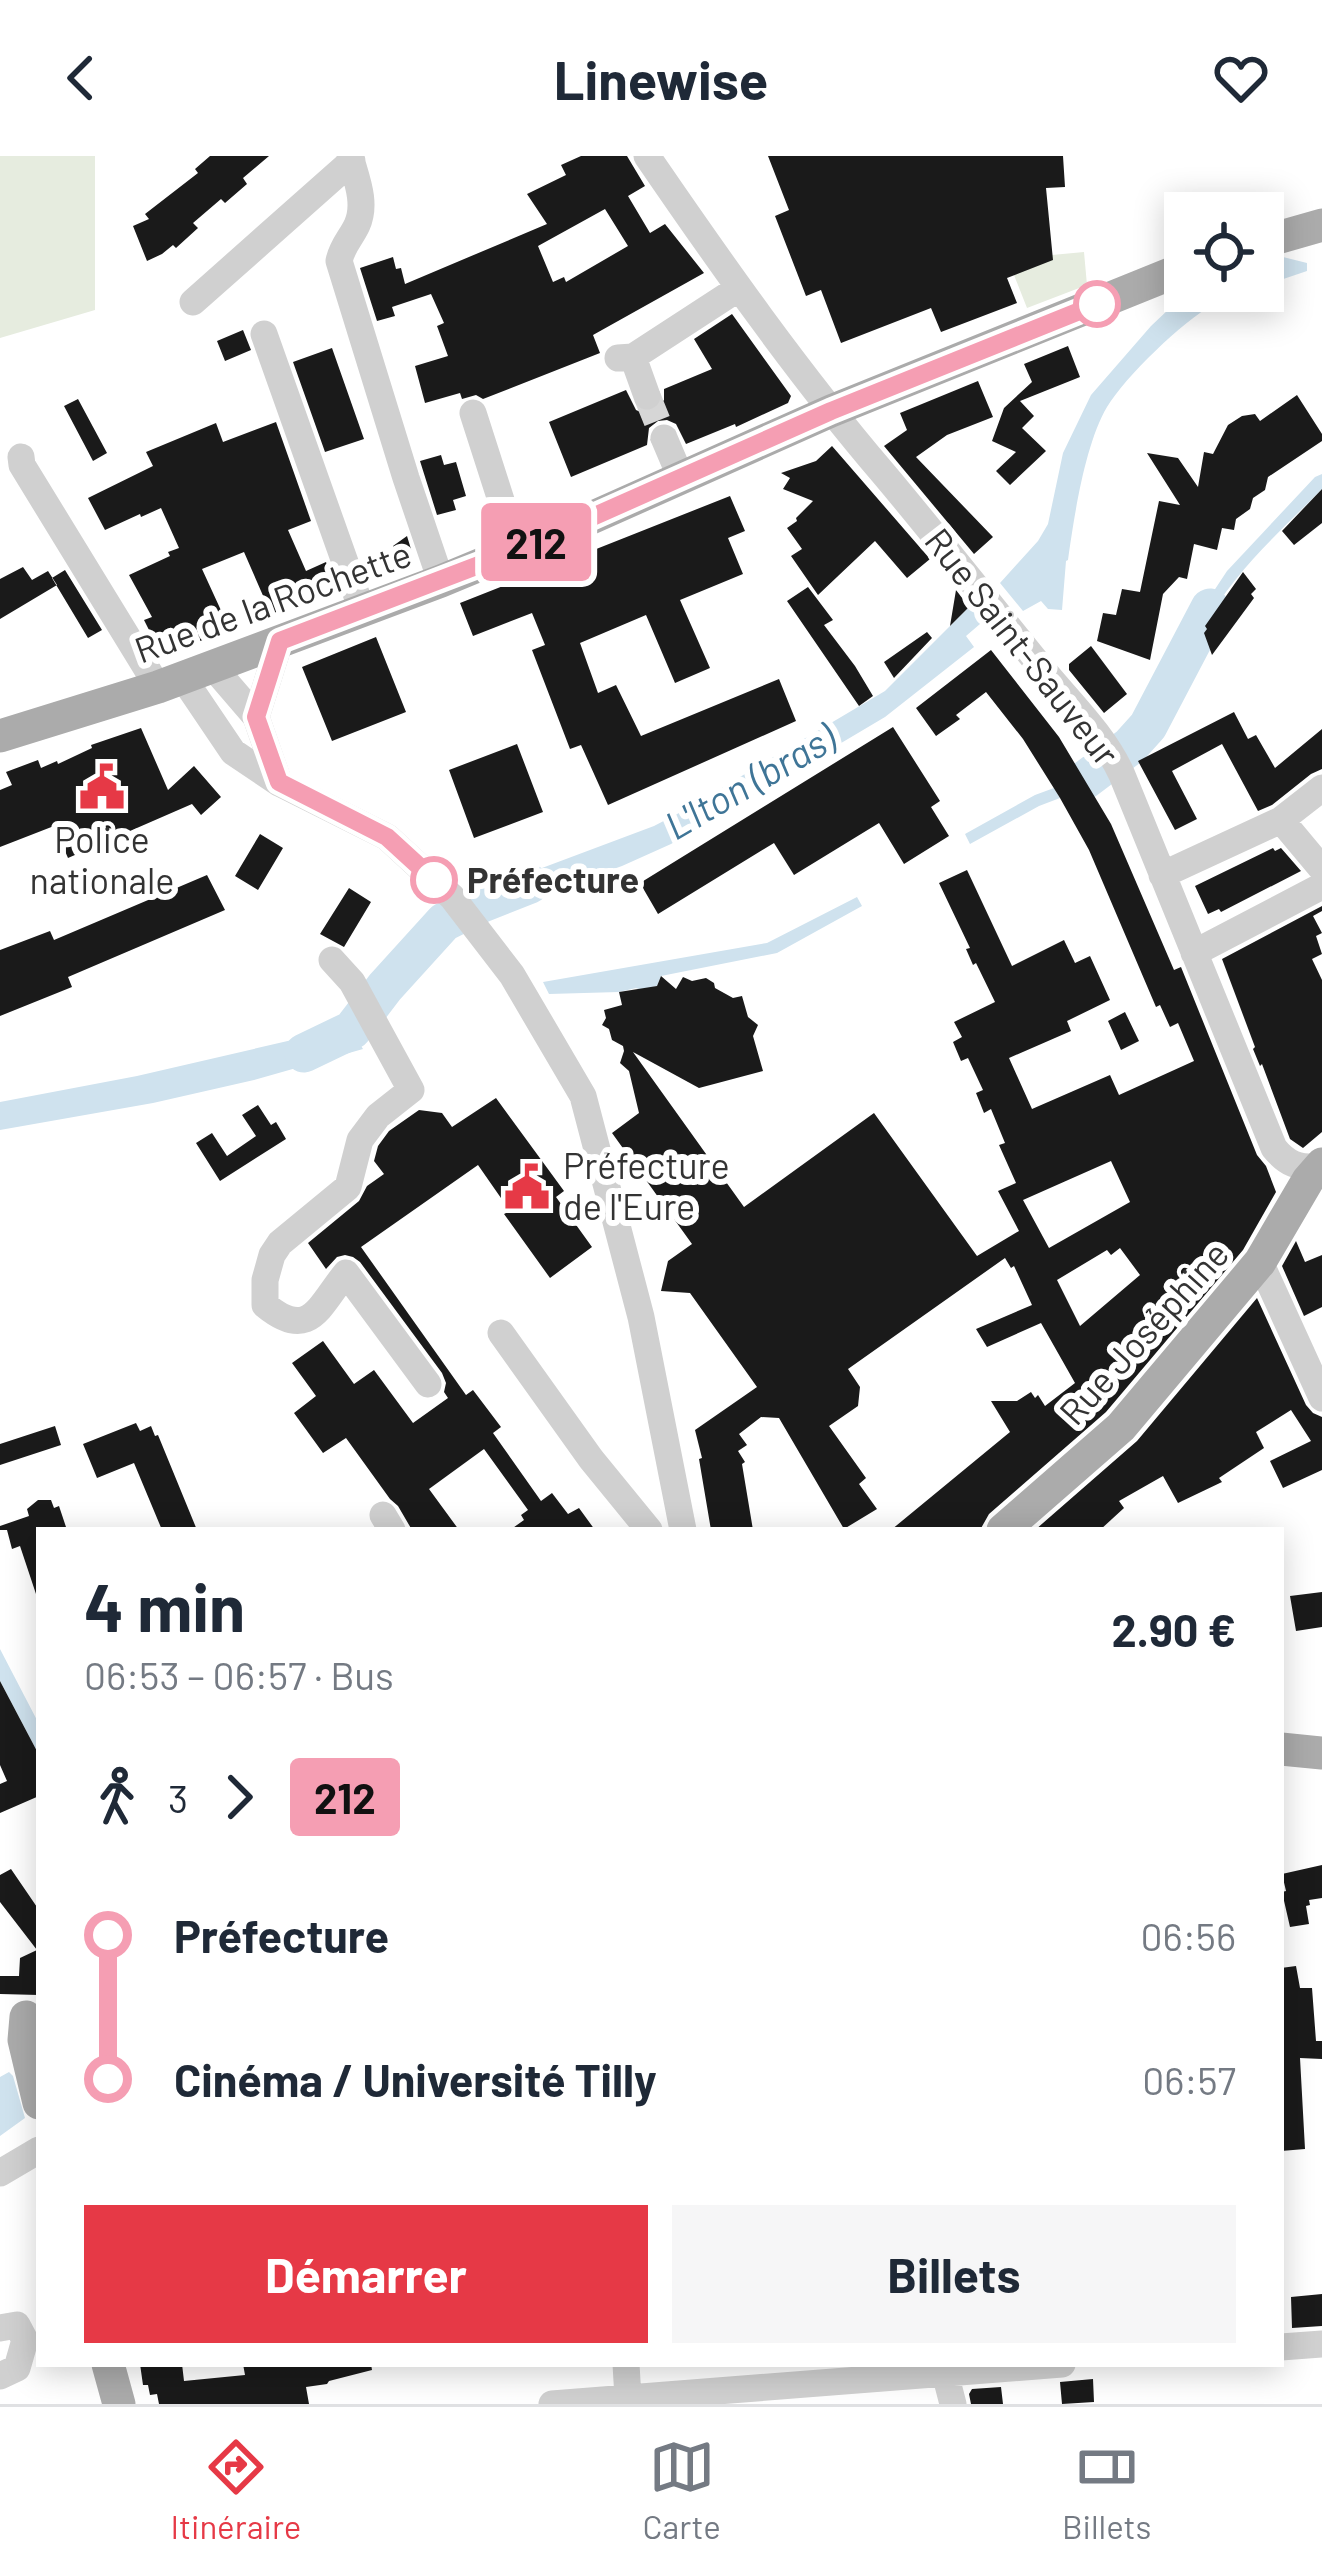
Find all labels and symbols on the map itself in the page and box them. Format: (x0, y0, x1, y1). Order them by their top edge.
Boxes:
unlabelled marker (1075, 282, 1119, 326)
line badge: 212 (467, 503, 605, 581)
street label: Rue Saint-Sauveur (917, 519, 1129, 773)
street label: Rue de la Rochette (128, 531, 416, 671)
water label: L'Iton (bras) (656, 712, 845, 848)
public building icon: Police nationale (77, 762, 127, 812)
place label: Police nationale (30, 817, 174, 901)
place label: Préfecture (467, 857, 639, 900)
marker: Préfecture (412, 858, 456, 902)
place label: Préfecture de l'Eure (563, 1143, 730, 1227)
public building icon: Préfecture de l'Eure (502, 1162, 552, 1212)
street label: Rue Joséphine (1049, 1232, 1236, 1432)

